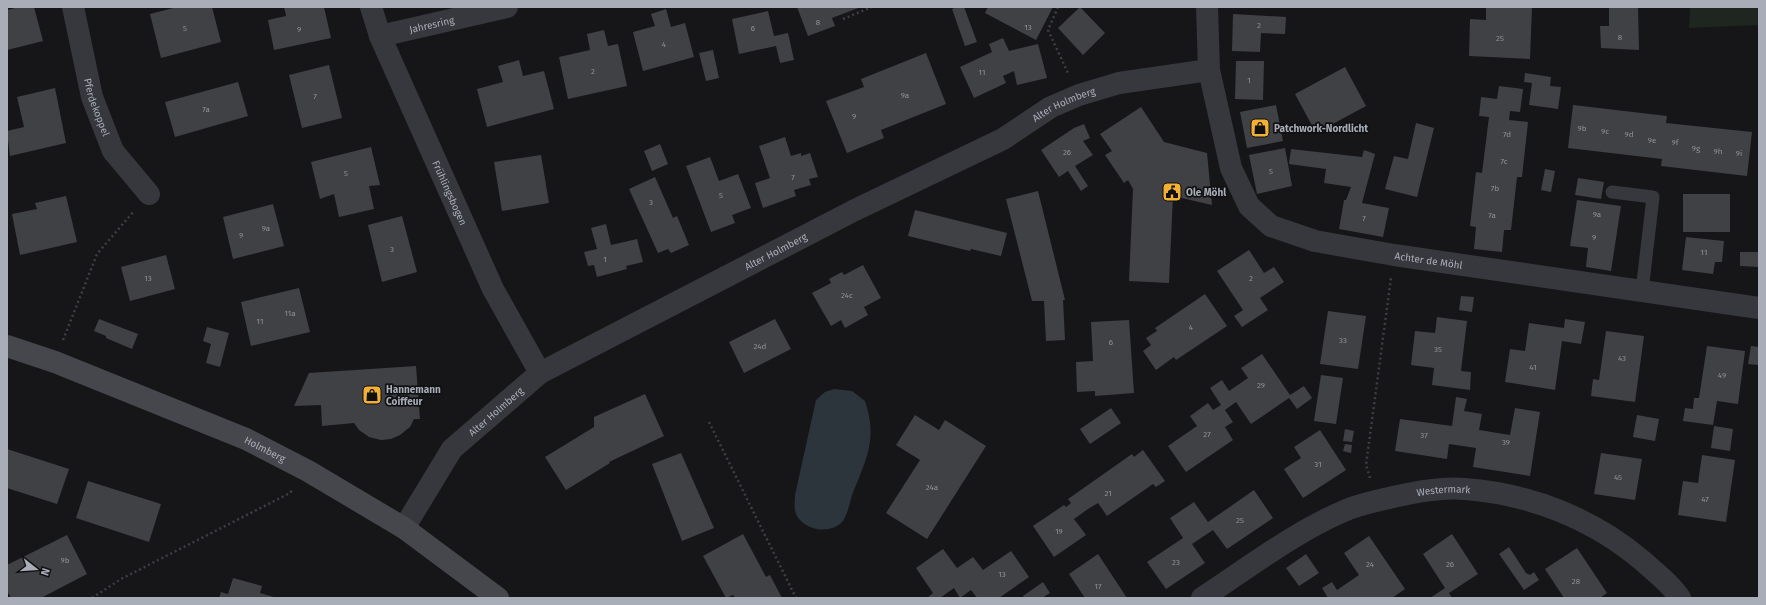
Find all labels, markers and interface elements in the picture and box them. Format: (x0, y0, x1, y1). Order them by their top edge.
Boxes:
street label: Jahresring (408, 14, 456, 36)
house number: 8 (816, 18, 821, 27)
house number: 2 (1257, 21, 1261, 30)
house number: 13 (1024, 23, 1032, 32)
house number: 5 (183, 24, 187, 33)
house number: 6 (751, 24, 755, 33)
house number: 9 (297, 25, 301, 34)
house number: 8 (1618, 33, 1623, 42)
house number: 25 (1496, 34, 1504, 43)
house number: 4 (662, 40, 667, 49)
house number: 2 (591, 67, 595, 76)
house number: 11 (979, 68, 985, 77)
house number: 1 (1247, 76, 1251, 85)
street label: Pferdekoppel (81, 77, 112, 138)
street label: Alter Holmberg (1030, 85, 1098, 125)
house number: 9a (901, 91, 909, 100)
house number: 7 (313, 92, 317, 101)
house number: 7a (202, 105, 210, 114)
house number: 9 (852, 112, 856, 121)
shop icon: Patchwork-Nordlicht (1249, 117, 1271, 139)
place label: Patchwork-Nordlicht (1274, 123, 1368, 135)
house number: 9b (1578, 124, 1587, 133)
house number: 9c (1601, 127, 1609, 136)
house number: 7d (1503, 130, 1511, 139)
house number: 9d (1625, 130, 1634, 139)
house number: 9e (1648, 136, 1656, 145)
house number: 9f (1672, 138, 1680, 147)
house number: 9g (1692, 144, 1701, 153)
house number: 9h (1714, 147, 1722, 156)
house number: 26 (1063, 148, 1071, 157)
house number: 9i (1736, 149, 1742, 158)
house number: 7c (1500, 157, 1508, 166)
street label: Frühlingsbogen (429, 159, 469, 227)
house number: 5 (1269, 167, 1273, 176)
house number: 5 (344, 169, 348, 178)
house number: 7 (791, 173, 795, 182)
public building icon: Ole Möhl (1161, 181, 1183, 203)
house number: 7b (1491, 184, 1499, 193)
place label: Ole Möhl (1186, 187, 1226, 199)
house number: 5 (719, 191, 723, 200)
house number: 3 (649, 198, 653, 207)
house number: 9a (1593, 210, 1601, 219)
house number: 7a (1488, 211, 1496, 220)
house number: 7 (1362, 214, 1366, 223)
house number: 9a (262, 224, 270, 233)
house number: 9 (239, 231, 243, 240)
street label: Alter Holmberg (743, 231, 810, 273)
house number: 9 (1592, 233, 1596, 242)
house number: 3 (390, 245, 394, 254)
house number: 11 (1701, 248, 1707, 257)
street label: Achter de Möhl (1394, 250, 1463, 272)
house number: 1 (603, 255, 607, 264)
house number: 13 (144, 274, 152, 283)
house number: 2 (1249, 274, 1253, 283)
house number: 24c (841, 291, 853, 300)
house number: 11a (284, 309, 296, 318)
house number: 11 (257, 317, 263, 326)
house number: 4 (1189, 323, 1194, 332)
house number: 33 (1339, 336, 1347, 345)
house number: 6 (1109, 338, 1113, 347)
house number: 24d (754, 342, 767, 351)
house number: 35 (1434, 345, 1442, 354)
house number: 43 (1618, 354, 1626, 363)
house number: 41 (1529, 363, 1537, 372)
house number: 49 (1718, 371, 1726, 380)
house number: 29 (1257, 381, 1265, 390)
shop icon: Hannemann Coiffeur (361, 384, 383, 406)
place label: Hannemann Coiffeur (386, 384, 441, 408)
street label: Alter Holmberg (466, 385, 527, 439)
house number: 27 (1203, 430, 1211, 439)
house number: 37 (1420, 431, 1428, 440)
street label: Holmberg (242, 434, 288, 466)
house number: 39 (1502, 438, 1510, 447)
house number: 31 (1314, 460, 1322, 469)
house number: 45 (1614, 473, 1622, 482)
house number: 24a (926, 483, 938, 492)
street label: Westermark (1416, 484, 1472, 499)
house number: 21 (1104, 489, 1112, 498)
house number: 47 (1701, 495, 1709, 504)
house number: 25 (1236, 516, 1244, 525)
house number: 19 (1055, 527, 1063, 536)
north arrow (16, 549, 56, 589)
house number: 9b (61, 556, 70, 565)
house number: 23 (1172, 558, 1180, 567)
house number: 24 (1366, 560, 1375, 569)
house number: 26 (1446, 560, 1454, 569)
text: N (38, 566, 52, 577)
house number: 13 (998, 570, 1006, 579)
house number: 28 (1572, 577, 1581, 586)
house number: 17 (1094, 582, 1102, 591)

